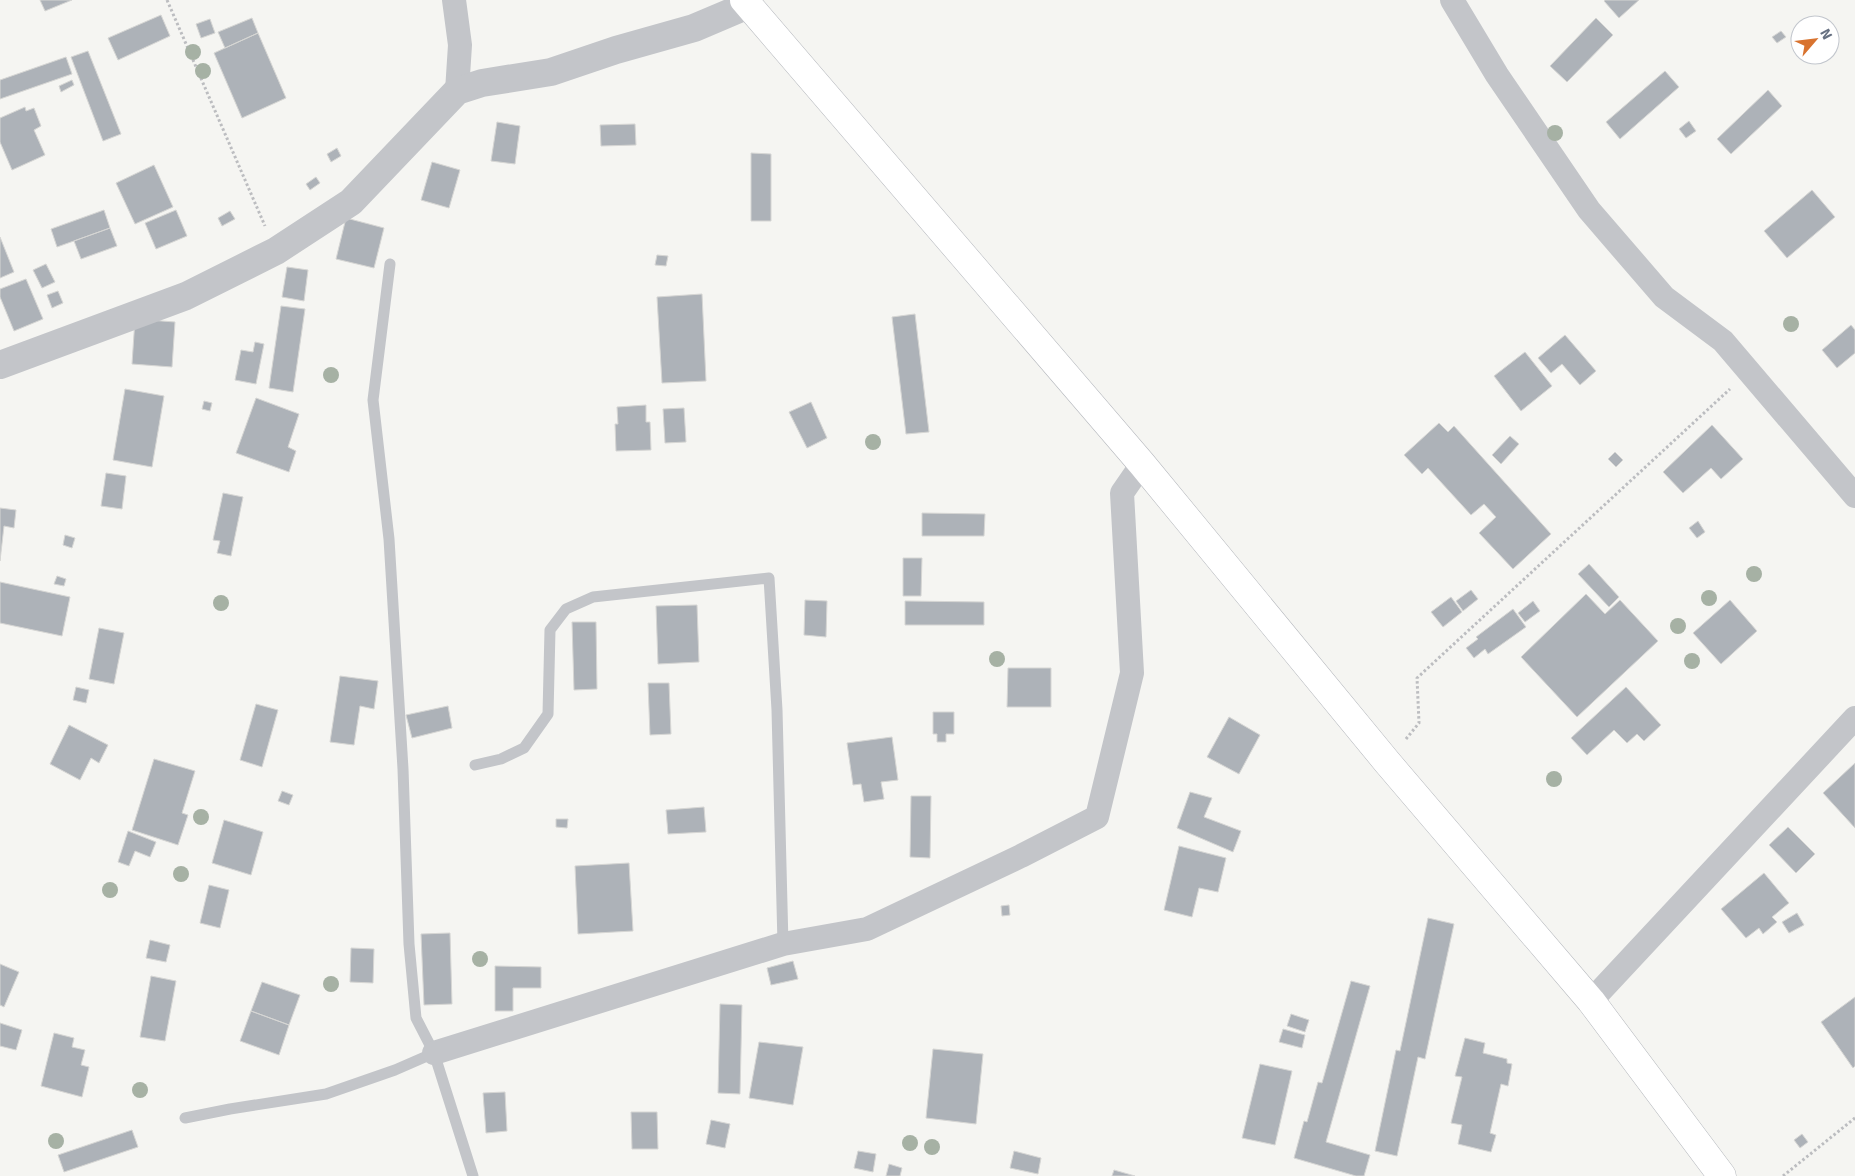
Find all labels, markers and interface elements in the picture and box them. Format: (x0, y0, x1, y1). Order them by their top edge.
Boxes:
north arrow (1790, 15, 1840, 65)
text: N (1816, 26, 1836, 42)

